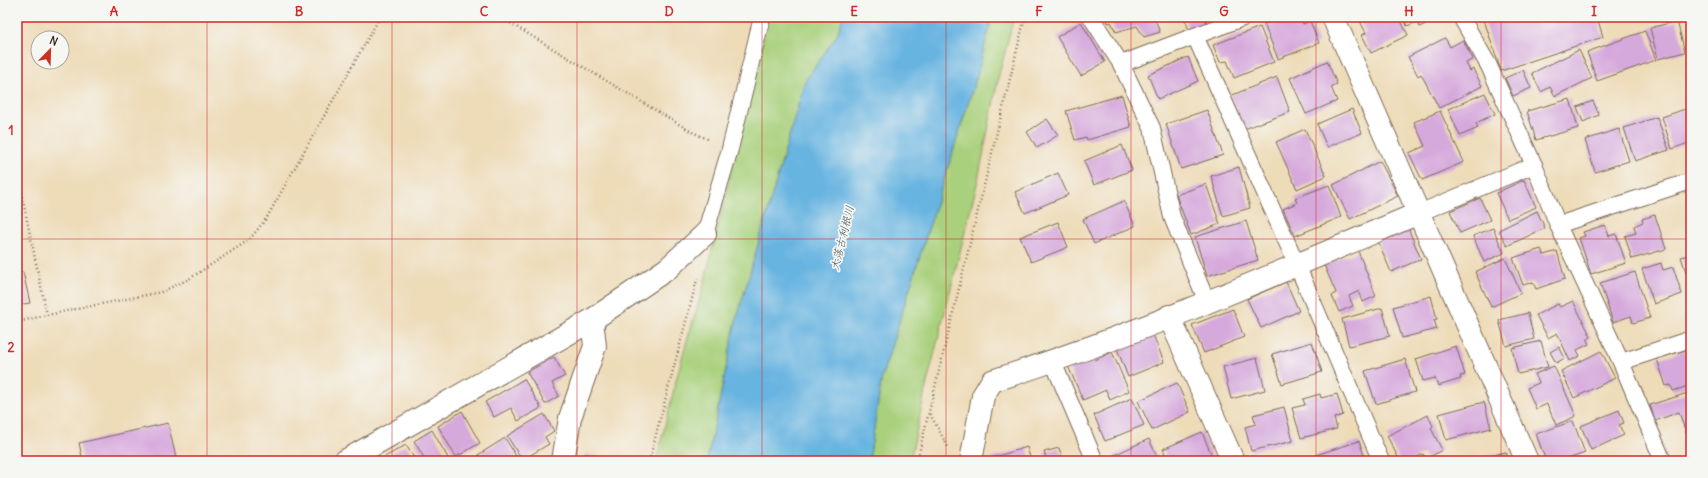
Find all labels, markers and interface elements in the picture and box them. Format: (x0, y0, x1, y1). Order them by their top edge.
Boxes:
text: A (110, 3, 119, 20)
text: B (295, 3, 304, 20)
text: C (480, 3, 489, 20)
text: D (664, 3, 674, 20)
text: E (850, 3, 858, 20)
text: F (1035, 3, 1043, 20)
text: G (1219, 3, 1229, 20)
text: H (1404, 3, 1414, 20)
text: I (1591, 3, 1597, 20)
north arrow (30, 30, 70, 70)
text: N (48, 33, 60, 49)
text: 1 (8, 122, 14, 139)
water label: 大落古利根川 (827, 204, 857, 272)
text: 2 (7, 339, 15, 356)

